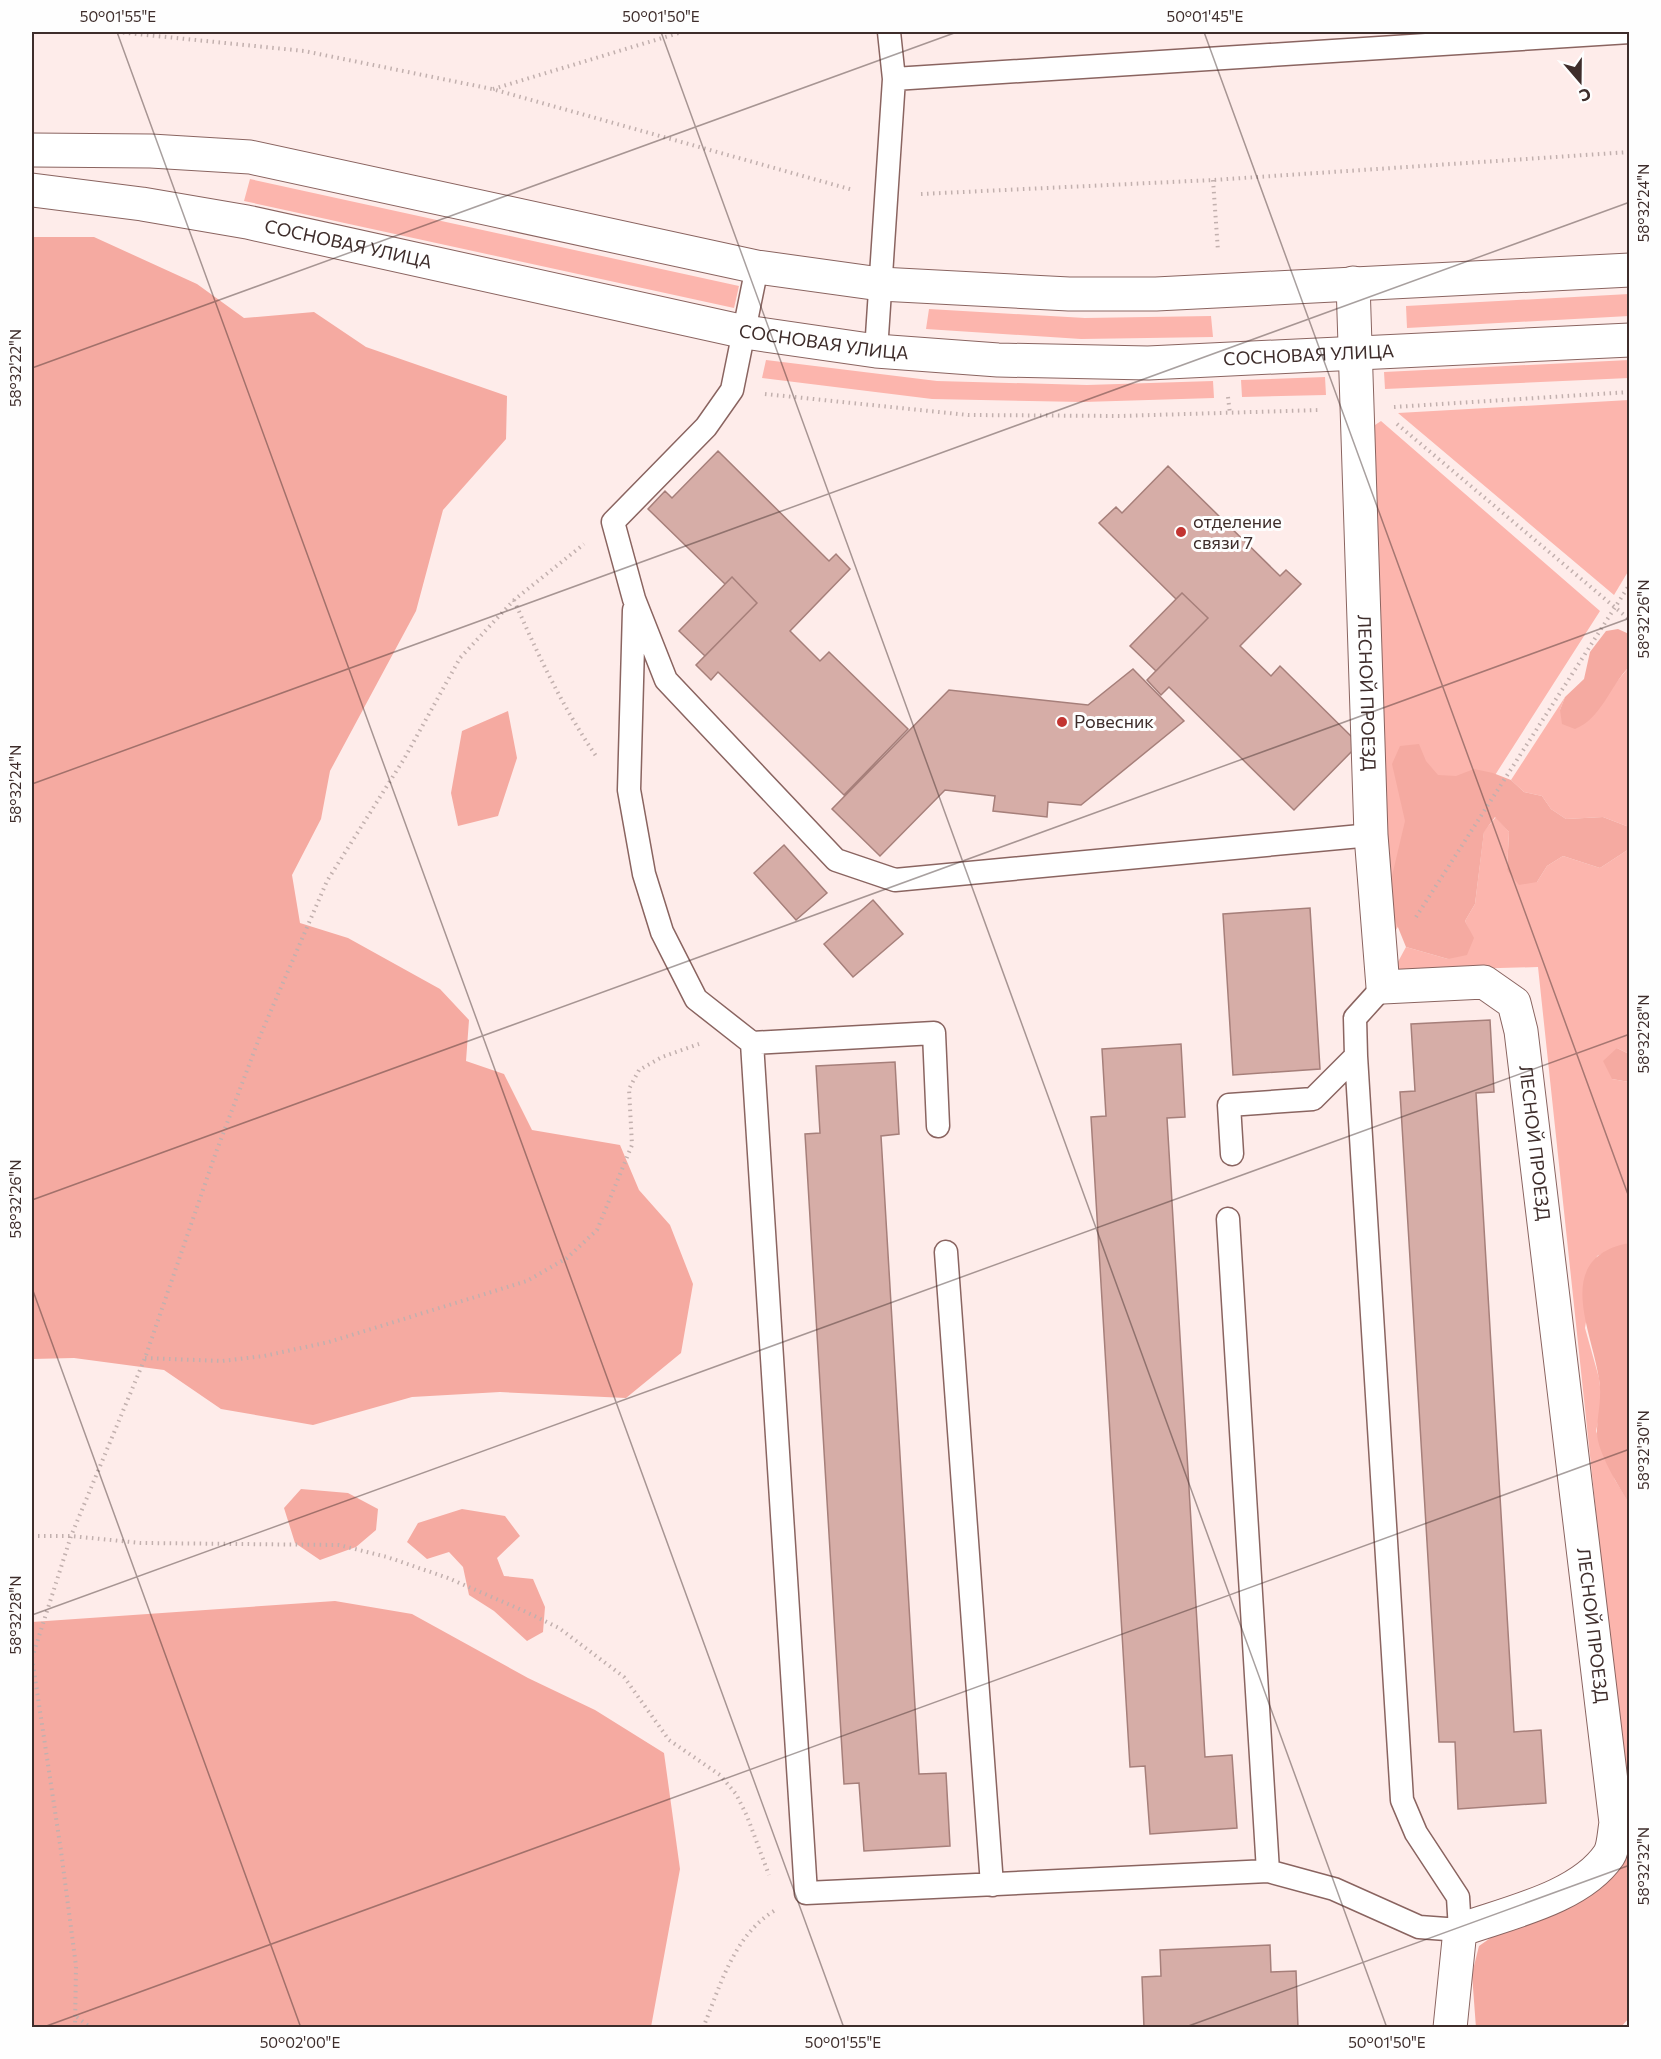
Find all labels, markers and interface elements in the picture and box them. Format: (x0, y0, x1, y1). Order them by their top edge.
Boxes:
text: 50°01'55"E (80, 7, 156, 25)
text: 50°01'50"E (622, 7, 700, 25)
text: 50°01'45"E (1167, 7, 1243, 25)
north arrow (1550, 51, 1610, 111)
text: С (1577, 85, 1594, 106)
text: 58°32'24"N (1634, 164, 1652, 242)
street label: СОСНОВАЯ УЛИЦА (263, 214, 434, 273)
street label: СОСНОВАЯ УЛИЦА (738, 319, 909, 363)
text: 58°32'22"N (6, 329, 24, 407)
street label: СОСНОВАЯ УЛИЦА (1223, 339, 1395, 369)
place label: отделение связи 7 (1193, 510, 1282, 553)
marker: отделение связи 7 (1174, 525, 1188, 539)
text: 58°32'26"N (1634, 580, 1652, 658)
street label: ЛЕСНОЙ ПРОЕЗД (1354, 614, 1381, 771)
place label: Ровесник (1074, 710, 1154, 732)
marker: Ровесник (1055, 715, 1069, 729)
text: 58°32'24"N (6, 745, 24, 823)
text: 58°32'28"N (1634, 995, 1652, 1073)
street label: ЛЕСНОЙ ПРОЕЗД (1515, 1064, 1556, 1222)
text: 58°32'26"N (6, 1160, 24, 1238)
text: 58°32'30"N (1634, 1410, 1652, 1490)
street label: ЛЕСНОЙ ПРОЕЗД (1573, 1546, 1614, 1704)
text: 58°32'28"N (6, 1576, 24, 1654)
text: 58°32'32"N (1634, 1827, 1652, 1905)
text: 50°02'00"E (260, 2033, 340, 2051)
text: 50°01'55"E (805, 2033, 881, 2051)
text: 50°01'50"E (1348, 2033, 1426, 2051)

